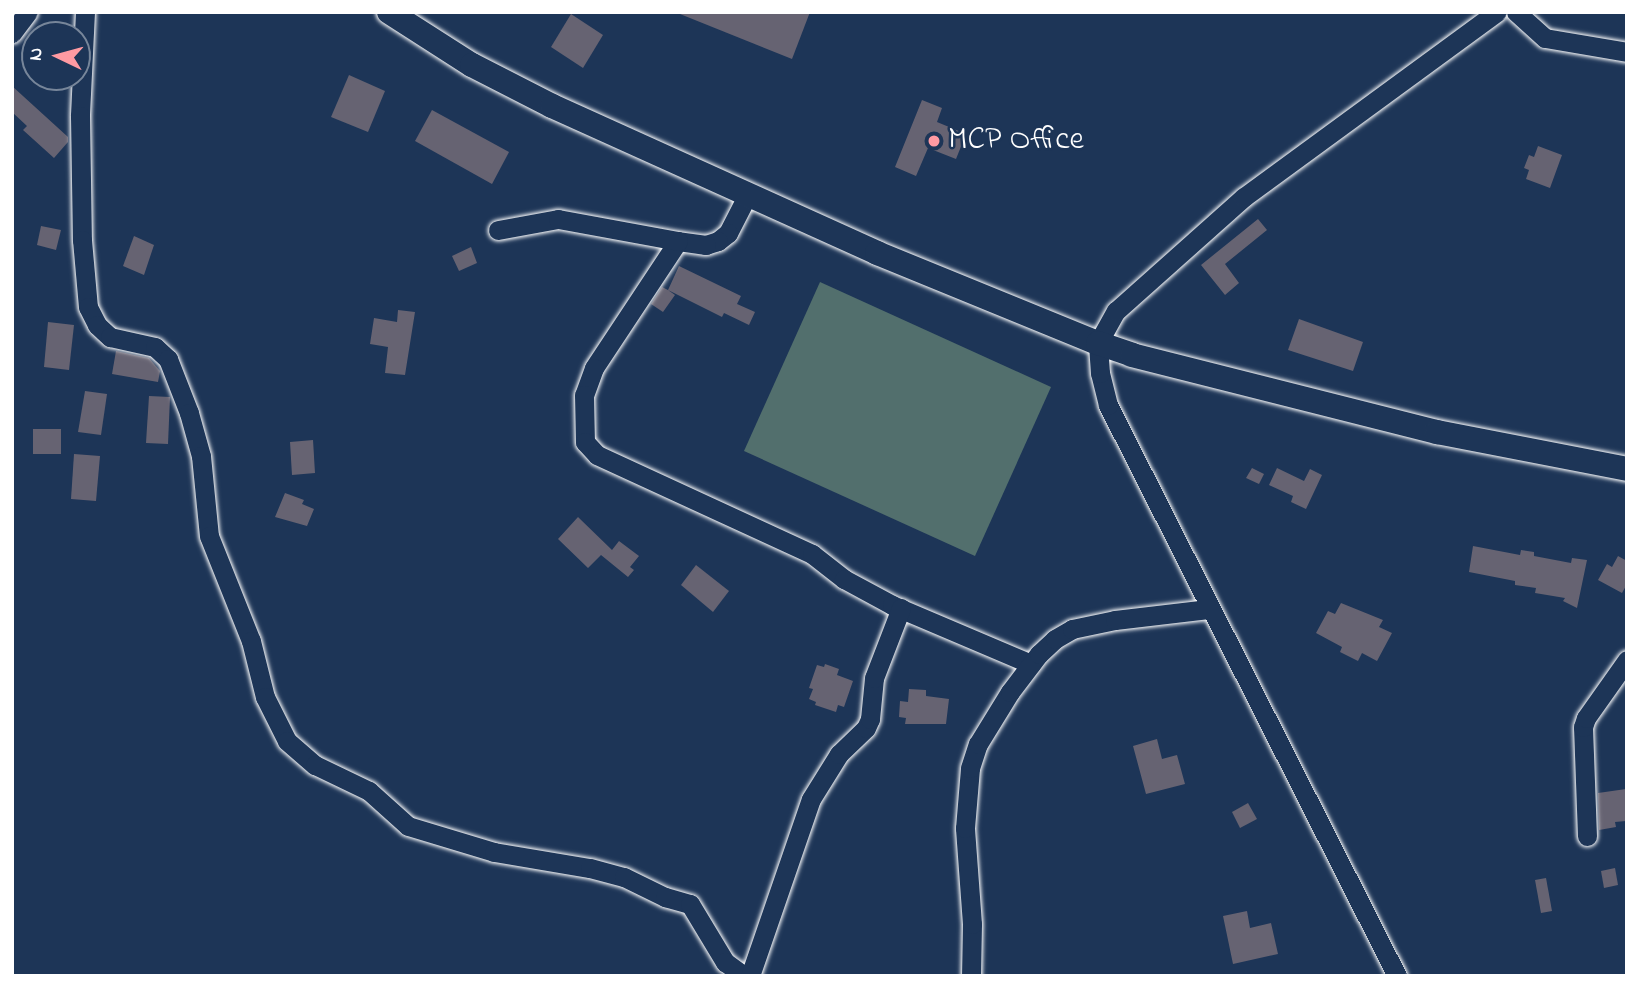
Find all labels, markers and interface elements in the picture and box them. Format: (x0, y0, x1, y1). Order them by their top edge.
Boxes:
north arrow (21, 21, 91, 91)
text: N (23, 47, 51, 62)
place label: MCP Office (948, 122, 1084, 160)
marker: MCP Office (926, 133, 942, 149)

